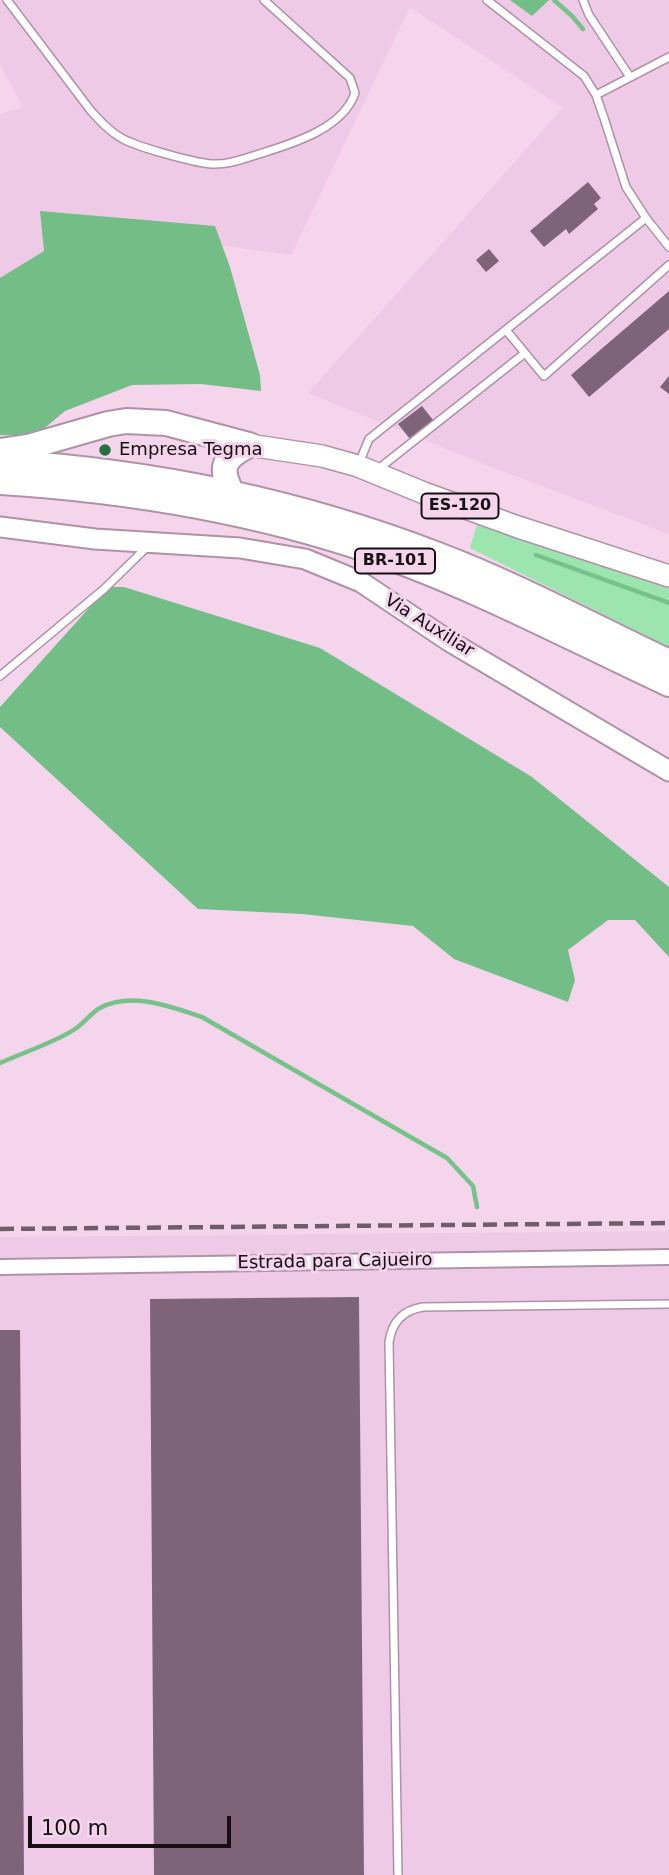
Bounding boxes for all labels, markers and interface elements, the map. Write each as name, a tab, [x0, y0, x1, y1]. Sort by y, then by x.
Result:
place label: Empresa Tegma	[119, 439, 263, 461]
marker: Empresa Tegma	[97, 442, 113, 458]
road number: ES-120	[421, 494, 498, 519]
road number: BR-101	[355, 548, 435, 574]
street label: Via Auxiliar	[380, 590, 478, 662]
street label: Estrada para Cajueiro	[237, 1249, 433, 1275]
scale bar	[32, 1801, 234, 1845]
text: 100 m	[41, 1816, 108, 1840]

